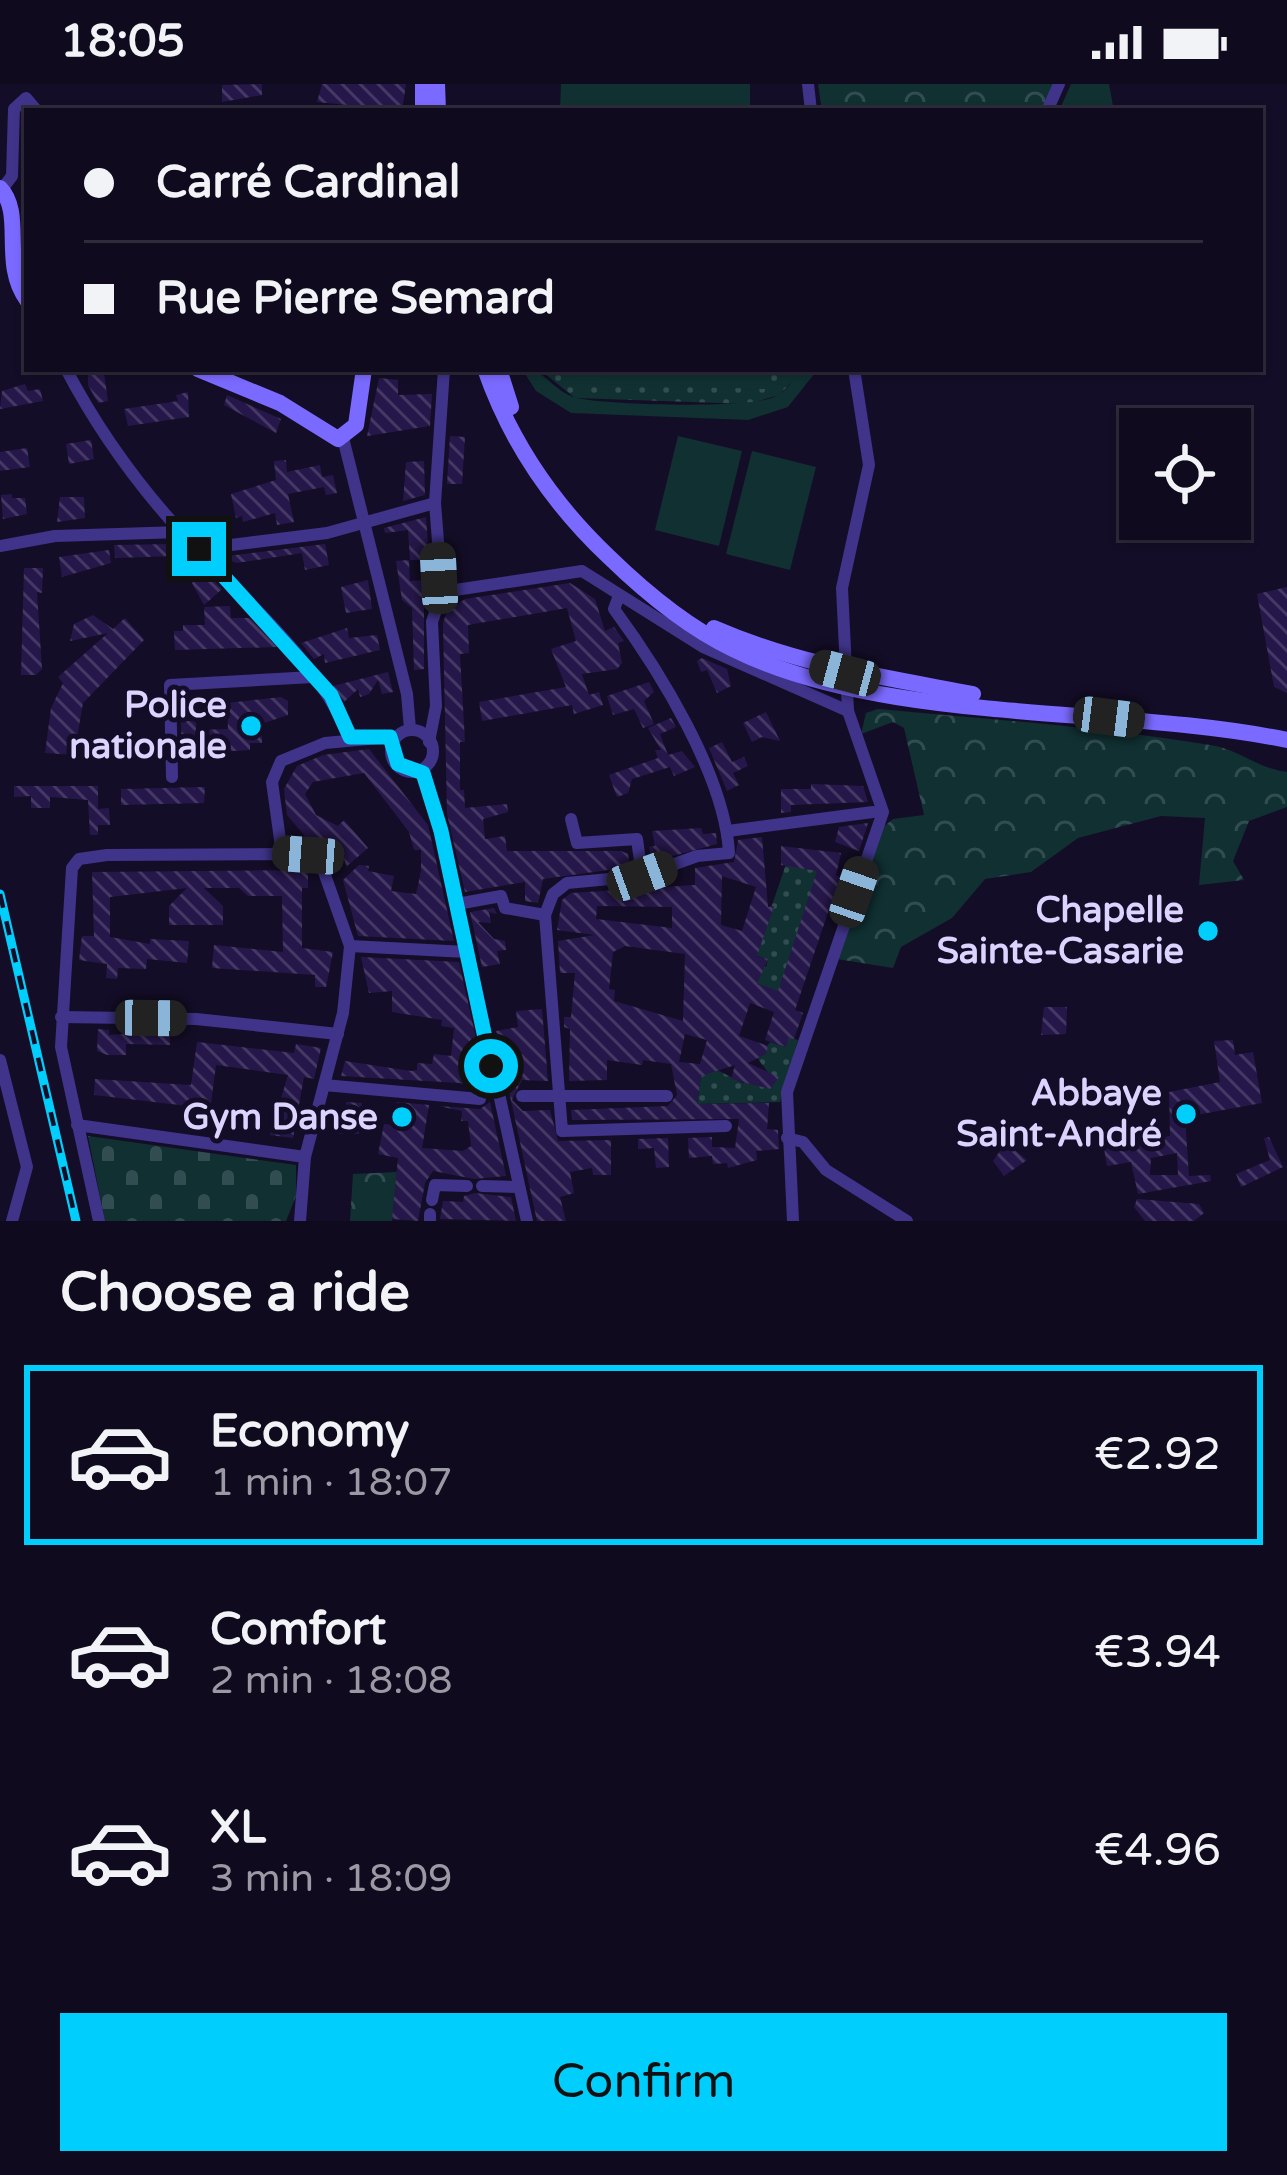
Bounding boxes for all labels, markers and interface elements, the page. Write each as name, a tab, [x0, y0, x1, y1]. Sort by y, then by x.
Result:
text: 18:05	[60, 15, 185, 69]
text: Carré Cardinal	[156, 156, 460, 210]
text: Rue Pierre Semard	[156, 272, 555, 326]
map controls	[1119, 408, 1251, 540]
button: locate	[1119, 408, 1251, 540]
route end	[172, 522, 226, 576]
car	[419, 541, 459, 615]
car	[806, 646, 884, 700]
place label: Police nationale	[69, 684, 227, 768]
car	[1071, 695, 1147, 739]
marker: Police nationale	[238, 713, 264, 739]
car	[271, 835, 345, 875]
car	[602, 847, 682, 905]
car	[825, 852, 883, 932]
place label: Chapelle Sainte-Casarie	[937, 889, 1184, 973]
marker: Chapelle Sainte-Casarie	[1195, 918, 1221, 944]
car	[115, 999, 187, 1037]
route start	[464, 1039, 518, 1093]
place label: Abbaye Saint-André	[956, 1072, 1162, 1156]
place label: Gym Danse	[183, 1096, 378, 1139]
marker: Abbaye Saint-André	[1173, 1101, 1199, 1127]
marker: Gym Danse	[389, 1104, 415, 1130]
text: Choose a ride	[60, 1260, 410, 1325]
icon: car	[66, 1401, 174, 1509]
text: Economy	[210, 1405, 409, 1459]
text: €2.92	[1094, 1428, 1221, 1482]
text: 1 min · 18:07	[210, 1459, 452, 1506]
icon: car	[66, 1599, 174, 1707]
text: Comfort	[210, 1603, 386, 1657]
text: €3.94	[1094, 1626, 1221, 1680]
text: 2 min · 18:08	[210, 1657, 452, 1704]
icon: car	[66, 1797, 174, 1905]
text: XL	[210, 1801, 266, 1855]
text: €4.96	[1094, 1824, 1221, 1878]
text: 3 min · 18:09	[210, 1855, 452, 1902]
button: Confirm	[60, 2013, 1227, 2151]

